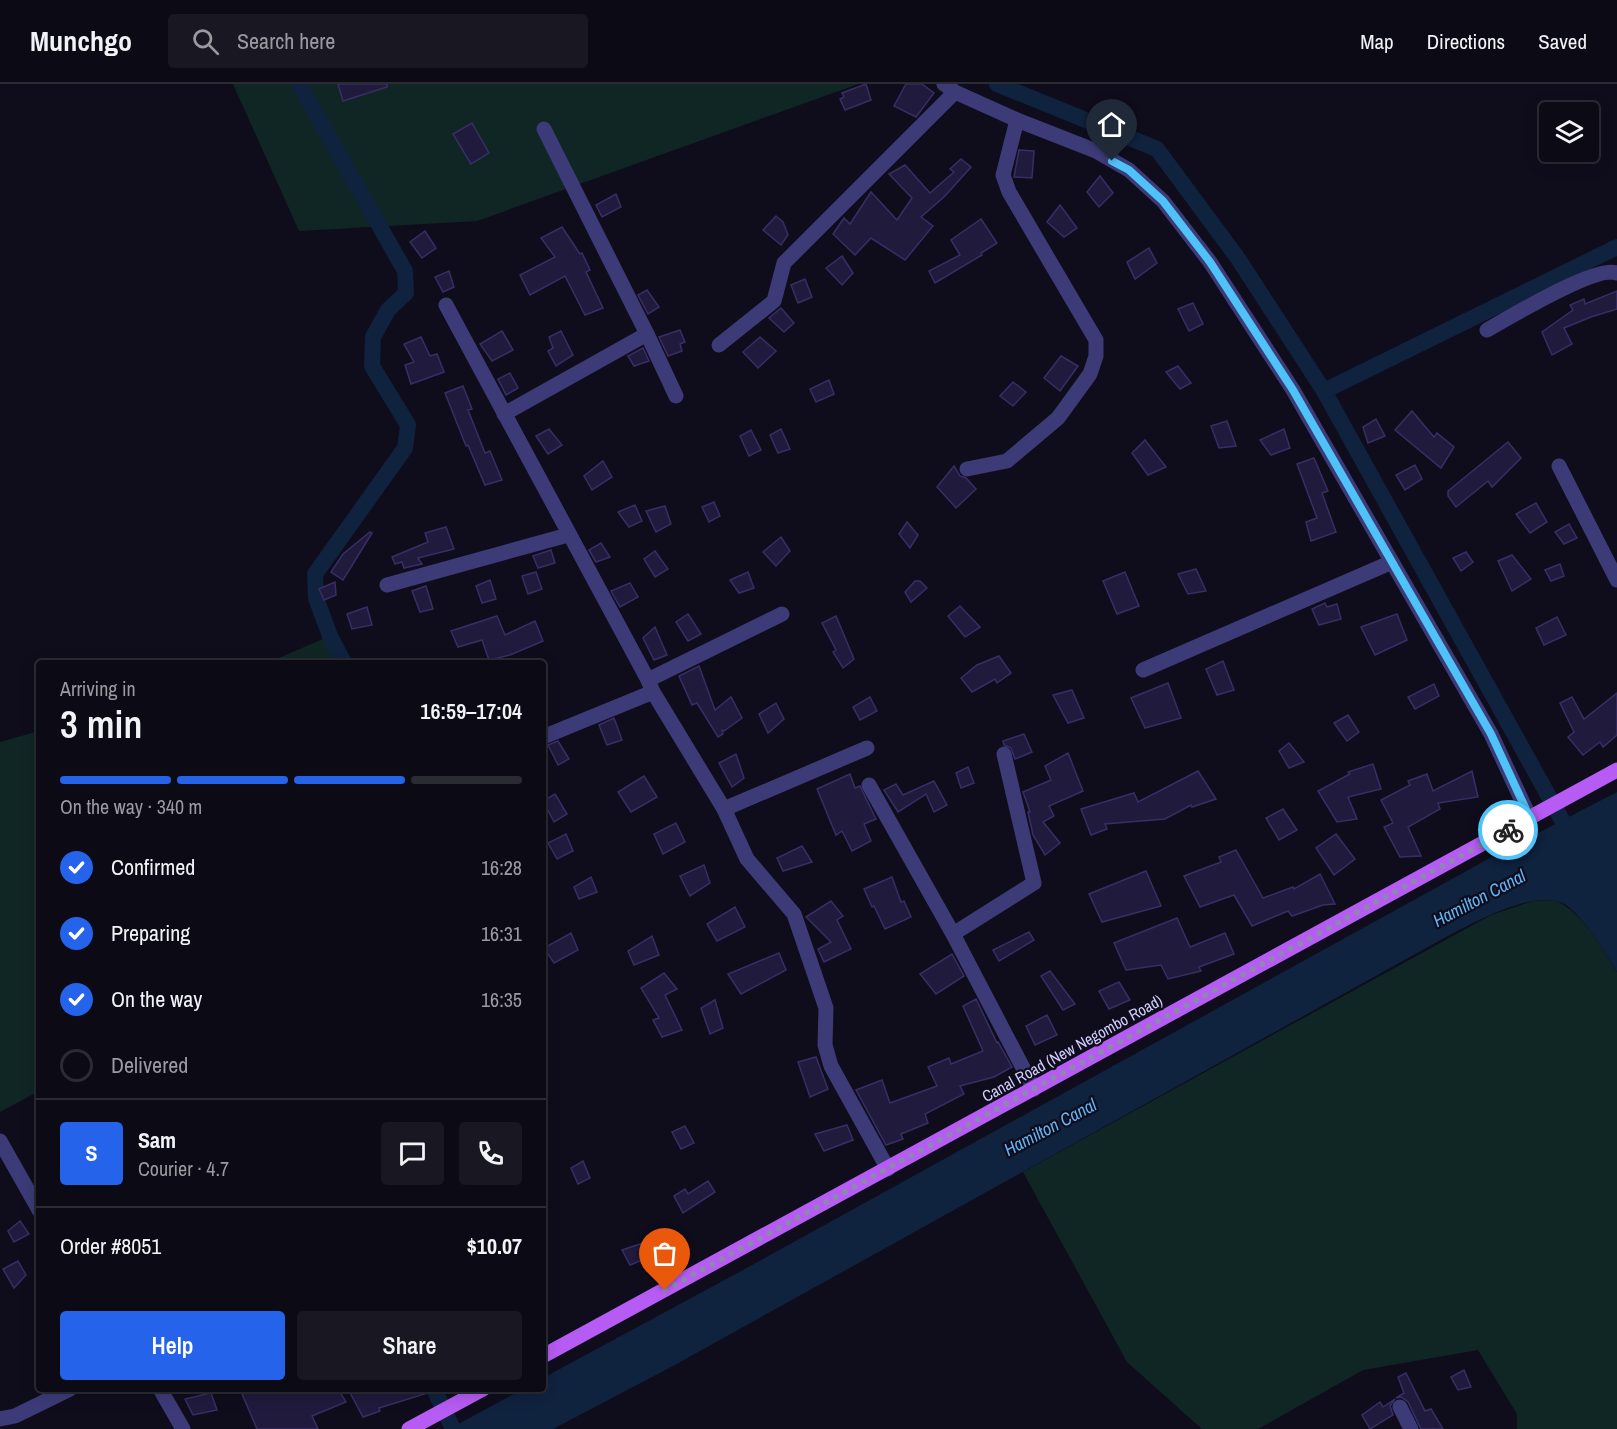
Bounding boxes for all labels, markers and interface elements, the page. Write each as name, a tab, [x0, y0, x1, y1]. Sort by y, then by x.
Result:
search box	[168, 14, 588, 68]
text: Munchgo	[30, 22, 132, 60]
icon: search	[189, 25, 222, 58]
text: Search here	[237, 26, 335, 56]
text: Map	[1360, 27, 1394, 56]
text: Directions	[1427, 27, 1505, 56]
text: Saved	[1538, 27, 1587, 56]
pin	[1086, 99, 1137, 161]
map controls	[1539, 102, 1599, 162]
button: layers	[1539, 102, 1599, 162]
icon: home	[1095, 108, 1128, 141]
text: Arriving in	[60, 675, 136, 702]
text: 16:59–17:04	[420, 696, 522, 726]
text: 3 min	[60, 698, 142, 750]
text: On the way · 340 m	[60, 793, 202, 820]
courier	[1478, 800, 1538, 860]
icon: bike	[1492, 814, 1525, 847]
icon: check	[60, 851, 93, 884]
text: Confirmed	[111, 852, 195, 882]
text: 16:28	[481, 854, 522, 881]
water label: Hamilton Canal	[1428, 863, 1530, 933]
icon: check	[60, 917, 93, 950]
text: Preparing	[111, 918, 190, 948]
text: 16:31	[481, 920, 522, 947]
icon: check	[60, 983, 93, 1016]
text: On the way	[111, 984, 202, 1014]
text: 16:35	[481, 986, 522, 1013]
street label: Canal Road (New Negombo Road)	[978, 989, 1166, 1107]
text: Delivered	[111, 1050, 188, 1080]
water label: Hamilton Canal	[999, 1092, 1101, 1162]
button: chat	[381, 1122, 444, 1185]
button: phone	[459, 1122, 522, 1185]
text: Sam	[138, 1125, 176, 1155]
text: S	[85, 1138, 98, 1168]
text: Courier · 4.7	[138, 1155, 229, 1182]
pin	[639, 1228, 690, 1290]
text: Order #8051	[60, 1231, 161, 1261]
text: $10.07	[467, 1231, 522, 1261]
icon: bag	[648, 1237, 681, 1270]
button: Help	[60, 1311, 285, 1380]
button: Share	[297, 1311, 522, 1380]

